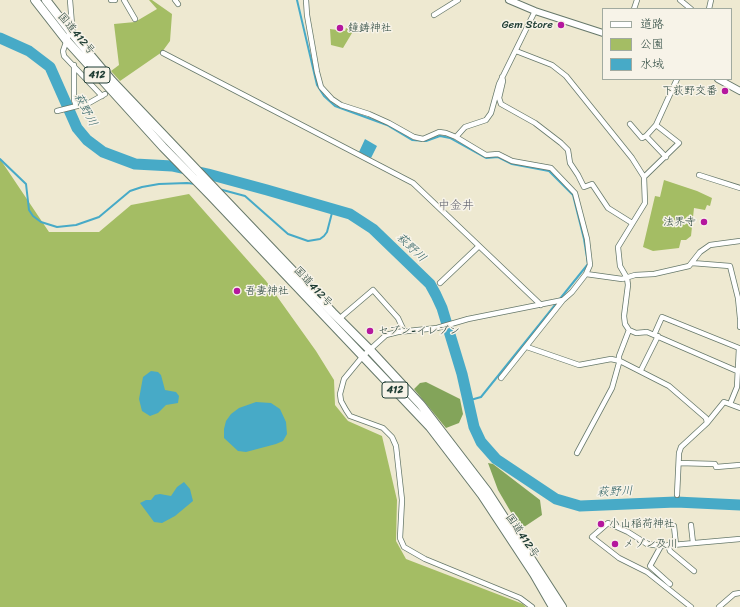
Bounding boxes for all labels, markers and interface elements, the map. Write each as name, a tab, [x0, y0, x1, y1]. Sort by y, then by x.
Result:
legend	[602, 8, 732, 80]
street label: 国道412号	[55, 10, 97, 58]
text: 道路	[640, 13, 664, 35]
place label: Gem Store	[502, 18, 553, 32]
marker: Gem Store	[556, 20, 566, 30]
place label: 鐘鋳神社	[348, 21, 392, 35]
marker: 鐘鋳神社	[335, 23, 345, 33]
text: 公園	[640, 33, 664, 55]
text: 水域	[640, 53, 664, 75]
road number: 412	[84, 67, 110, 83]
place label: 下荻野交番	[662, 84, 717, 98]
marker: 下荻野交番	[720, 86, 730, 96]
water label: 萩野川	[70, 91, 100, 129]
district label: 中金井	[438, 199, 474, 213]
place label: 法界寺	[663, 215, 696, 229]
marker: 法界寺	[699, 217, 709, 227]
water label: 萩野川	[393, 230, 429, 266]
street label: 国道412号	[291, 264, 335, 310]
place label: 吾妻神社	[245, 284, 289, 298]
marker: 吾妻神社	[232, 286, 242, 296]
place label: セブン-イレブン	[378, 324, 460, 338]
marker: セブン-イレブン	[365, 326, 375, 336]
road number: 412	[382, 382, 408, 398]
water label: 萩野川	[597, 484, 633, 500]
street label: 国道412号	[502, 511, 542, 561]
place label: 小山稲荷神社	[609, 517, 675, 531]
marker: 小山稲荷神社	[596, 519, 606, 529]
place label: メゾン及川	[623, 537, 678, 551]
marker: メゾン及川	[610, 539, 620, 549]

